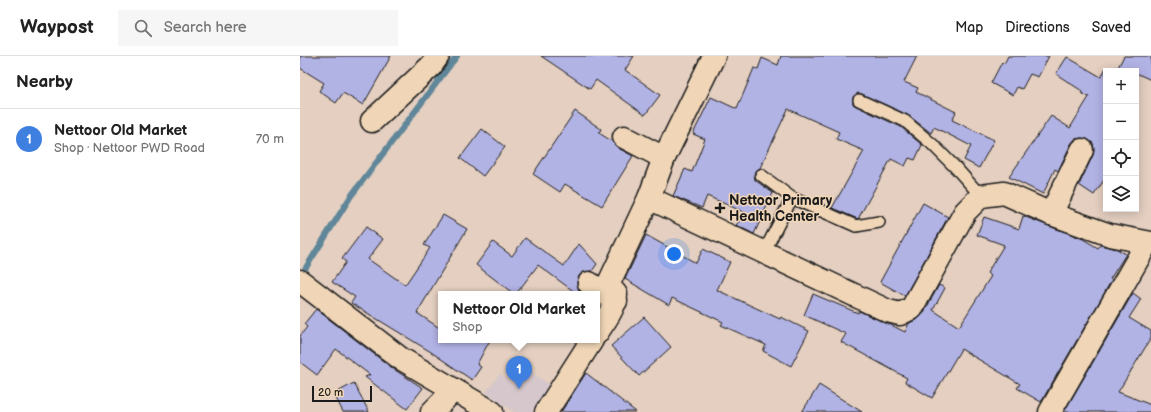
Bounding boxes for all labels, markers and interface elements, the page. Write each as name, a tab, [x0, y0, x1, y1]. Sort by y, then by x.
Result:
search box	[118, 10, 398, 46]
text: Waypost	[20, 16, 94, 39]
icon: search	[132, 17, 154, 39]
text: Search here	[164, 18, 247, 37]
text: Map	[955, 19, 983, 36]
text: Directions	[1005, 19, 1070, 36]
text: Saved	[1092, 19, 1131, 36]
map controls	[1103, 68, 1139, 212]
button: +	[1103, 68, 1139, 104]
text: Nearby	[16, 72, 73, 92]
button: −	[1103, 104, 1139, 140]
text: Nettoor Old Market	[54, 121, 187, 140]
text: 1	[26, 131, 32, 147]
text: 70 m	[256, 131, 284, 147]
text: Shop · Nettoor PWD Road	[54, 140, 205, 156]
button: locate	[1103, 140, 1139, 176]
button: layers	[1103, 176, 1139, 212]
place label: Nettoor Primary Health Center	[729, 192, 833, 225]
marker: Nettoor Primary Health Center	[714, 202, 726, 214]
your location	[664, 244, 684, 264]
popup	[438, 291, 600, 343]
text: Nettoor Old Market	[452, 300, 586, 319]
text: Shop	[452, 319, 482, 335]
pin: 1	[506, 356, 532, 389]
scale bar	[312, 384, 372, 403]
text: 20 m	[318, 386, 343, 399]

